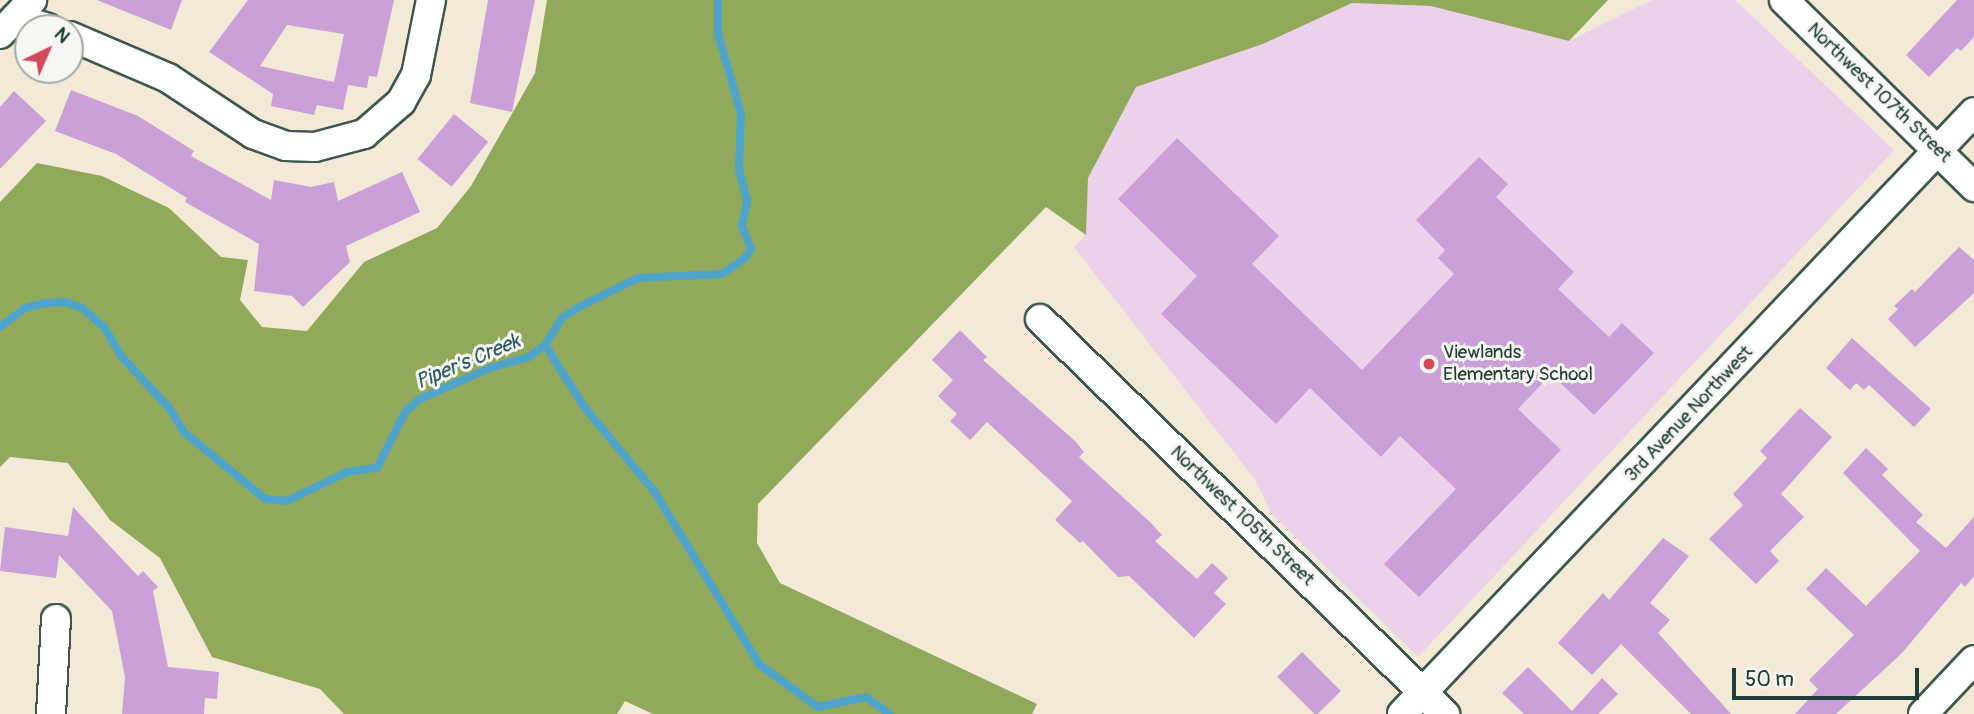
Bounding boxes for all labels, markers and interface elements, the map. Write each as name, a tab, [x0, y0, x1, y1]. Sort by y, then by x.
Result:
north arrow	[14, 14, 84, 84]
street label: Northwest 107th Street	[1802, 18, 1956, 168]
text: N	[49, 22, 75, 48]
water label: Piper's Creek	[412, 329, 524, 395]
street label: 3rd Avenue Northwest	[1620, 341, 1758, 487]
place label: Viewlands Elementary School	[1443, 342, 1593, 386]
marker: Viewlands Elementary School	[1421, 356, 1437, 372]
street label: Northwest 105th Street	[1165, 441, 1319, 591]
scale bar	[1736, 654, 1923, 698]
text: 50 m	[1745, 666, 1794, 693]

